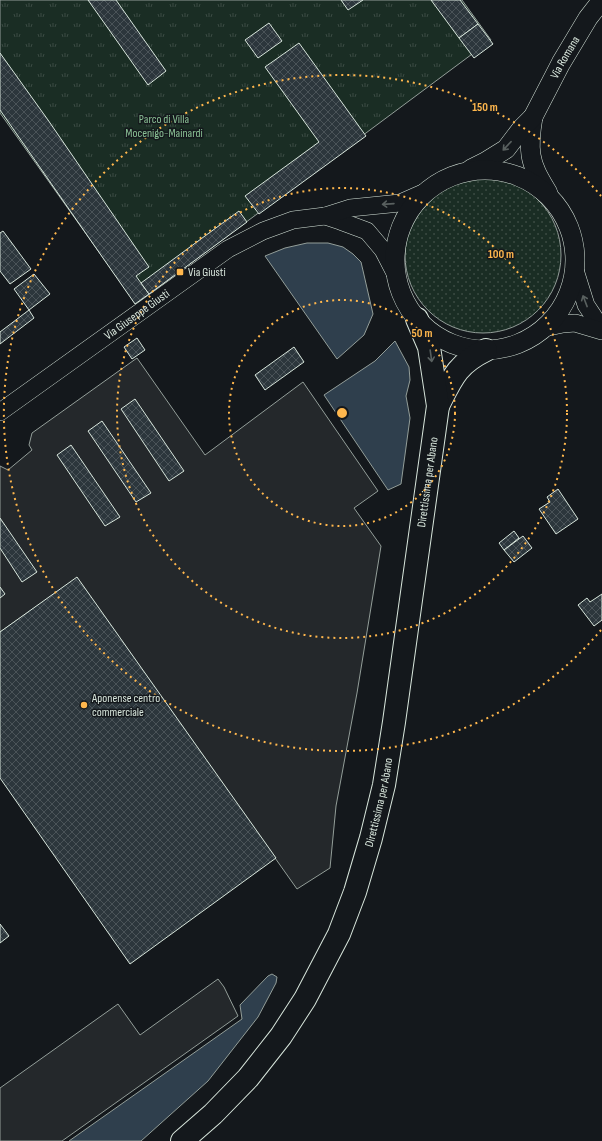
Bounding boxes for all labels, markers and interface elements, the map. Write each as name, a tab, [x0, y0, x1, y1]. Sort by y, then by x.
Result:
street label: Via Romana	[547, 33, 583, 81]
text: 150 m	[472, 100, 498, 115]
park label: Parco di Villa Mocenigo-Mainardi	[125, 112, 203, 141]
one-way arrow	[502, 141, 512, 151]
one-way arrow	[382, 201, 395, 208]
text: 100 m	[488, 247, 514, 262]
place label: Via Giusti	[188, 265, 226, 280]
marker: Via Giusti	[175, 267, 185, 277]
street label: Via Giuseppe Giusti	[101, 286, 172, 343]
one-way arrow	[580, 295, 588, 307]
text: 50 m	[412, 326, 432, 341]
one-way arrow	[427, 349, 435, 362]
centre of rings	[335, 406, 349, 420]
street label: Direttissima per Abano	[414, 436, 441, 528]
place label: Aponense centro commerciale	[91, 691, 160, 720]
marker: Aponense centro commerciale	[79, 700, 89, 710]
street label: Direttissima per Abano	[361, 757, 396, 849]

